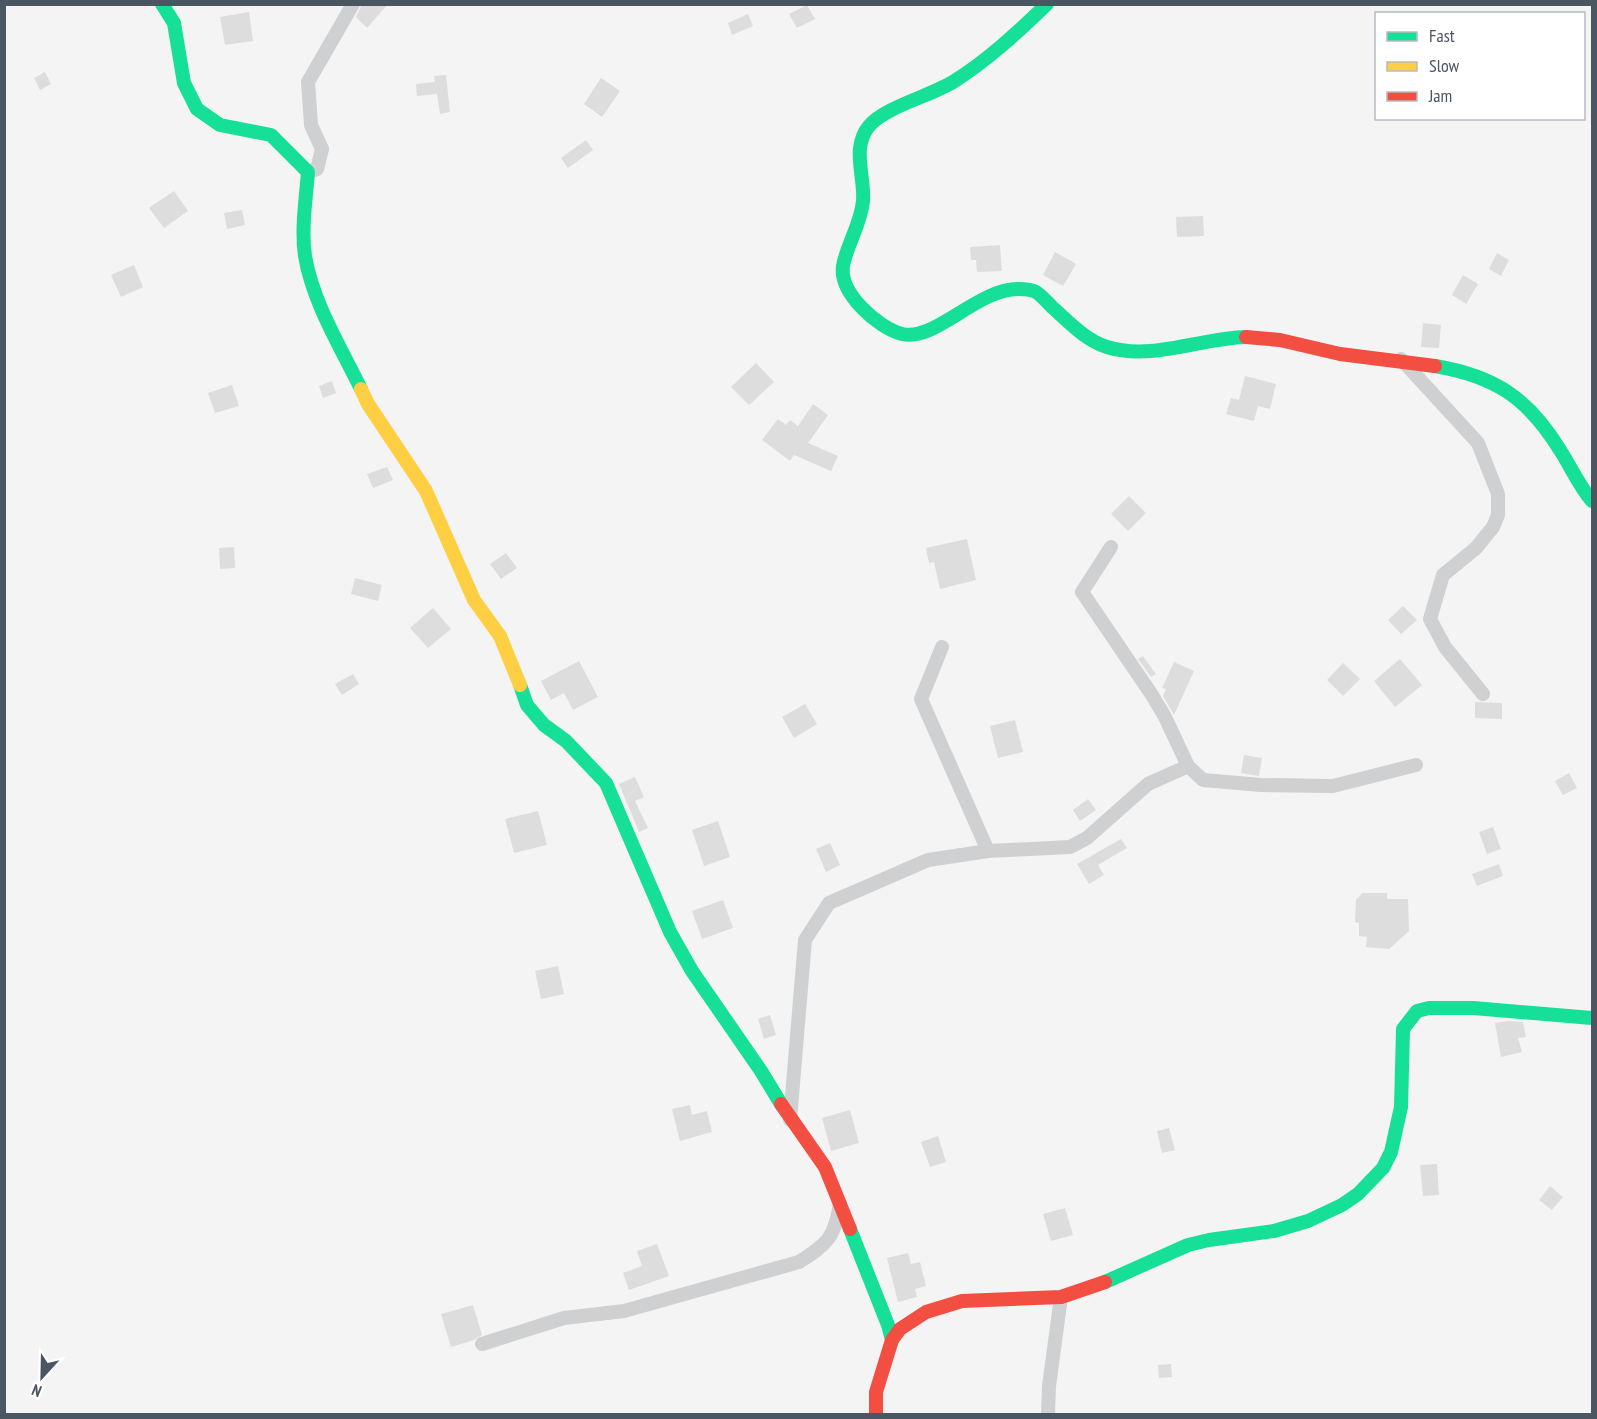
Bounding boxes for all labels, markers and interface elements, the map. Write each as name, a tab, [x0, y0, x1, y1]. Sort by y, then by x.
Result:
legend	[1375, 12, 1585, 120]
text: Fast	[1429, 24, 1455, 47]
text: Slow	[1429, 54, 1460, 77]
text: Jam	[1428, 84, 1452, 107]
north arrow	[12, 1347, 72, 1407]
text: N	[29, 1380, 44, 1402]

